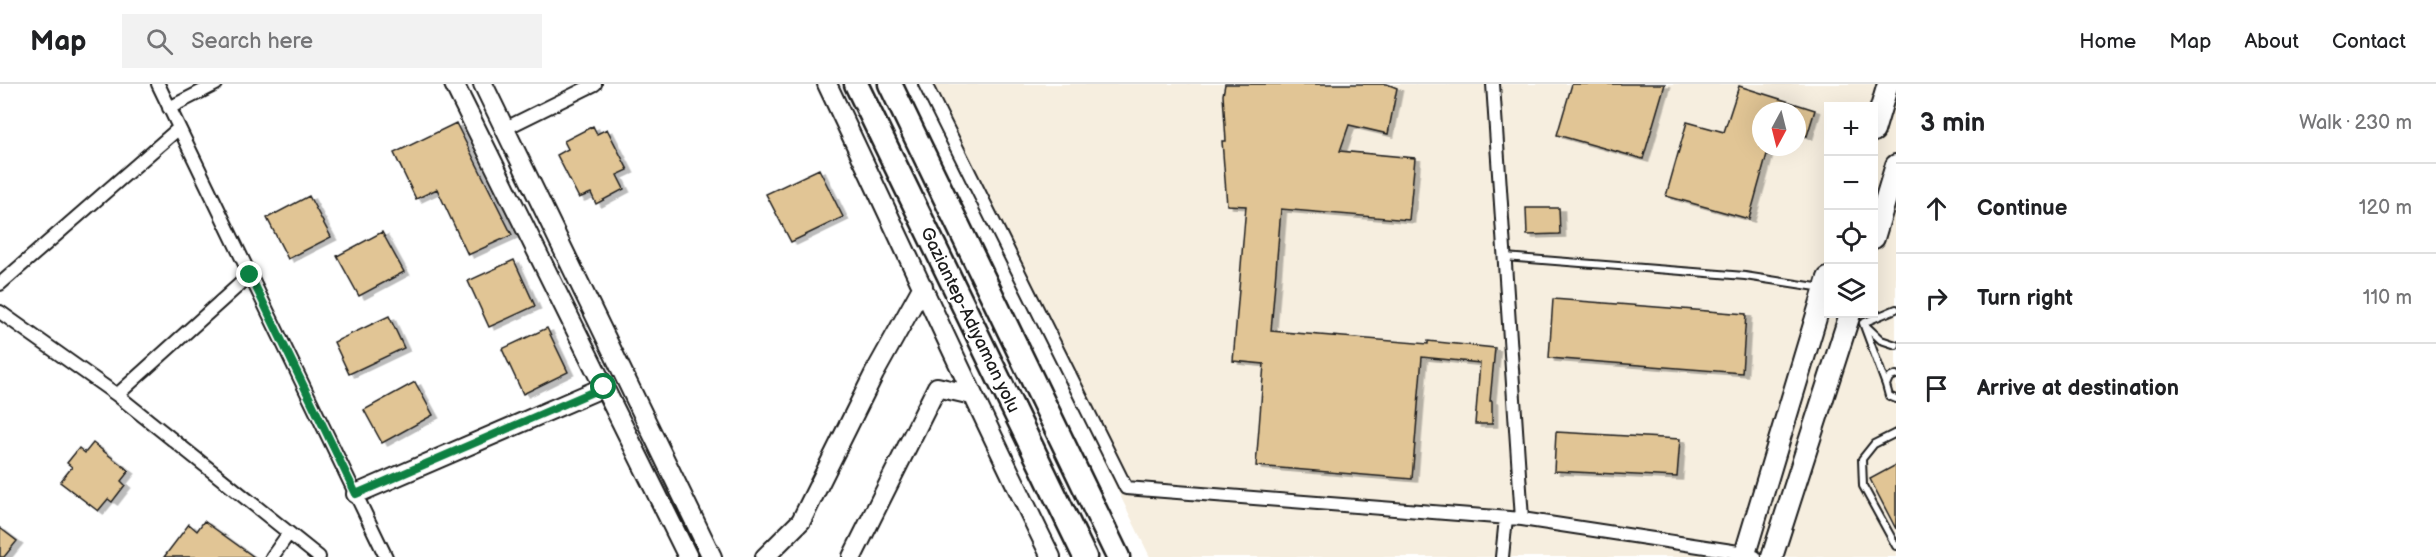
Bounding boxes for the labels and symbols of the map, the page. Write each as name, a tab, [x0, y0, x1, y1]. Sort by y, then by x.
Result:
north arrow	[1752, 102, 1806, 156]
street label: Gaziantep-Adıyaman yolu	[916, 224, 1024, 416]
route end	[236, 261, 262, 287]
route start	[590, 373, 616, 399]

